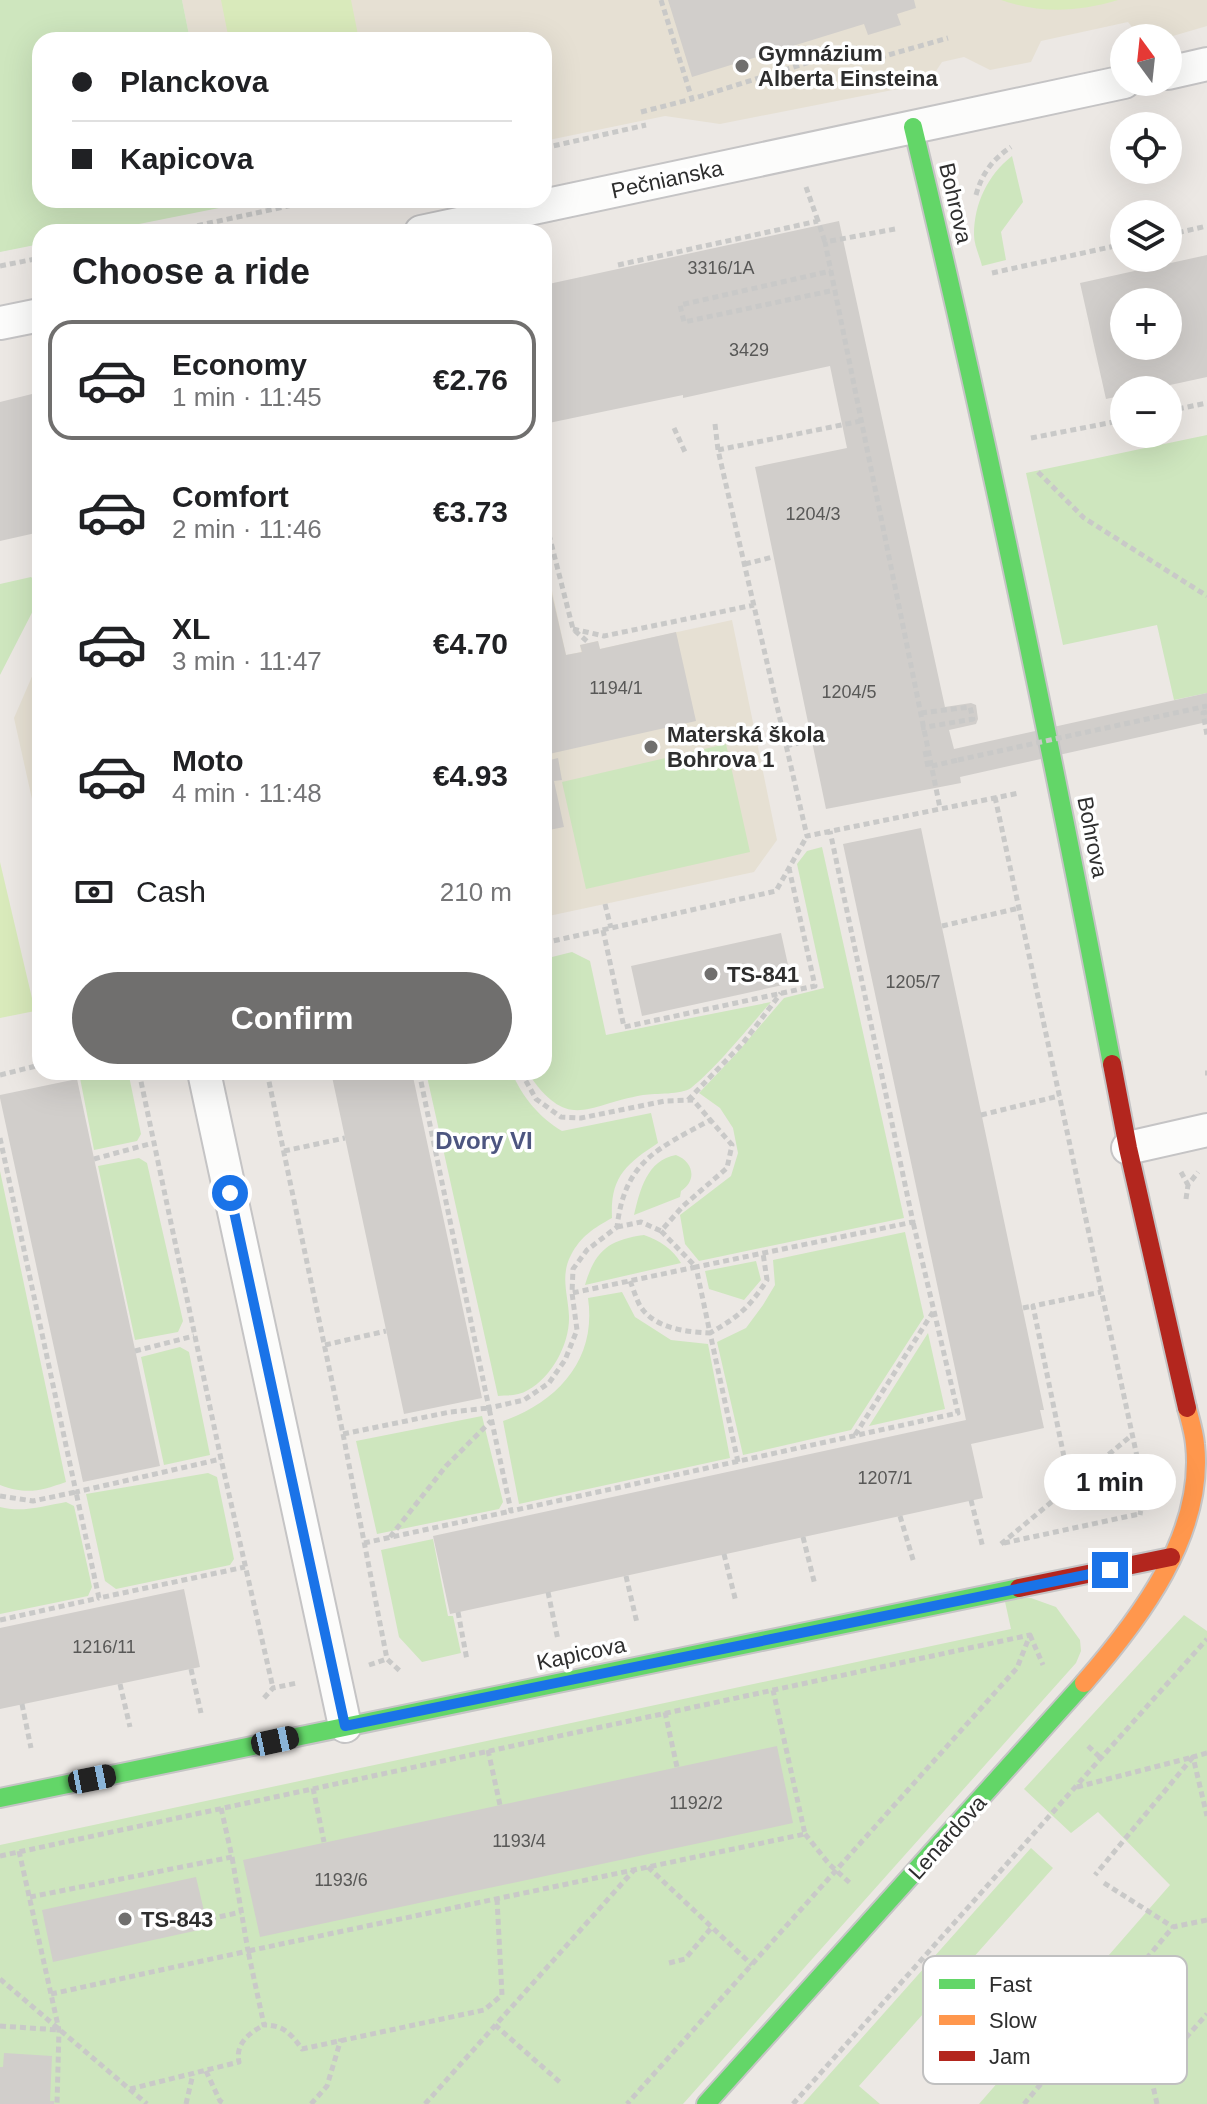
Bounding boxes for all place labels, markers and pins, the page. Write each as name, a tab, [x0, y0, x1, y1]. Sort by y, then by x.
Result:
place label: Gymnázium Alberta Einsteina	[758, 41, 938, 91]
marker: Gymnázium Alberta Einsteina	[733, 57, 751, 75]
place label: Materská škola Bohrova 1	[667, 722, 826, 772]
marker: Materská škola Bohrova 1	[642, 738, 660, 756]
place label: TS-841	[727, 962, 799, 987]
marker: TS-841	[702, 965, 720, 983]
place label: TS-843	[141, 1907, 213, 1932]
marker: TS-843	[116, 1910, 134, 1928]

